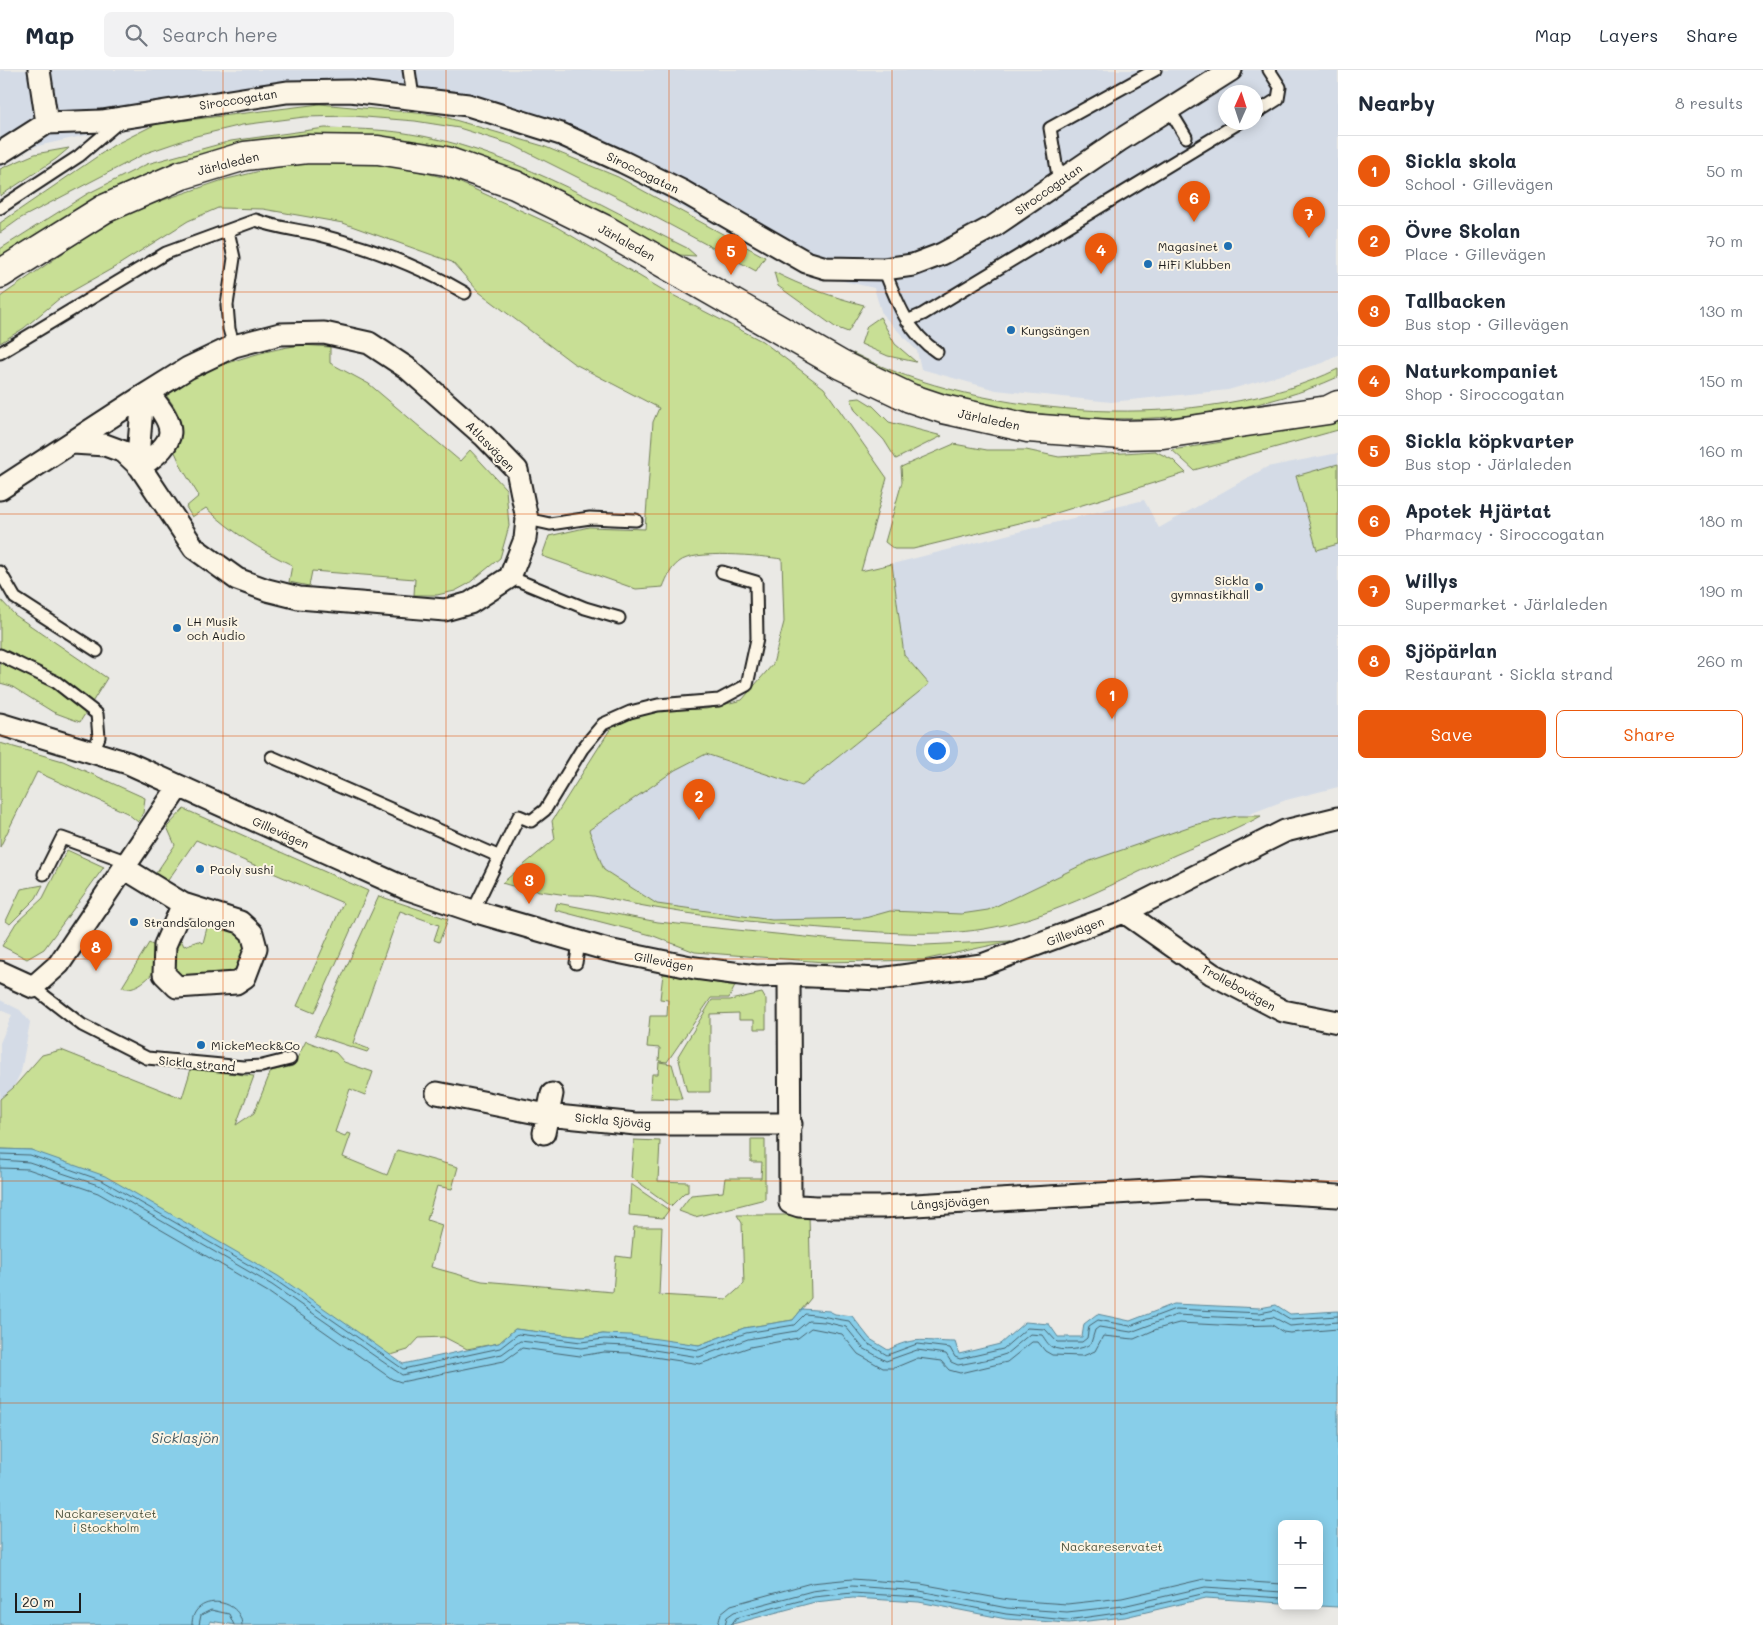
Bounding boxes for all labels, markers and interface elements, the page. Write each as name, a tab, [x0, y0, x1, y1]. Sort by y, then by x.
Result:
search box	[104, 12, 454, 57]
text: Map	[25, 19, 74, 50]
icon: search	[122, 21, 150, 49]
text: Search here	[162, 22, 278, 47]
text: Map	[1535, 23, 1571, 47]
text: Layers	[1599, 23, 1658, 47]
text: Share	[1686, 23, 1738, 47]
street label: Siroccogatan	[198, 85, 278, 113]
north arrow	[1218, 85, 1263, 130]
text: Nearby	[1358, 89, 1435, 116]
text: 8 results	[1675, 92, 1743, 113]
street label: Järlaleden	[196, 148, 260, 178]
street label: Siroccogatan	[604, 148, 682, 196]
text: Sickla skola	[1405, 148, 1517, 173]
street label: Siroccogatan	[1011, 160, 1085, 218]
text: 1	[1370, 160, 1378, 181]
text: 50 m	[1706, 160, 1743, 181]
text: School · Gillevägen	[1405, 173, 1553, 194]
pin: 6	[1178, 181, 1210, 222]
pin: 7	[1293, 197, 1325, 238]
text: Övre Skolan	[1405, 218, 1520, 243]
street label: Järlaleden	[596, 220, 658, 264]
text: 2	[1370, 230, 1378, 251]
text: 70 m	[1706, 230, 1743, 251]
pin: 4	[1085, 233, 1117, 274]
pin: 5	[715, 234, 747, 275]
place label: Magasinet	[1158, 238, 1218, 254]
marker: Magasinet	[1222, 240, 1234, 252]
text: Place · Gillevägen	[1405, 243, 1546, 264]
place label: HiFi Klubben	[1158, 256, 1231, 272]
marker: HiFi Klubben	[1142, 258, 1154, 270]
text: Tallbacken	[1405, 288, 1506, 313]
text: 3	[1369, 300, 1379, 321]
text: 130 m	[1699, 300, 1743, 321]
text: Bus stop · Gillevägen	[1405, 313, 1569, 334]
place label: Kungsängen	[1021, 322, 1089, 338]
marker: Kungsängen	[1005, 324, 1017, 336]
text: Naturkompaniet	[1405, 358, 1558, 383]
text: 4	[1369, 370, 1379, 391]
text: 150 m	[1699, 370, 1743, 391]
text: Shop · Siroccogatan	[1405, 383, 1564, 404]
street label: Järlaleden	[957, 405, 1021, 433]
street label: Atlasvägen	[463, 417, 519, 475]
text: Sickla köpkvarter	[1405, 428, 1574, 453]
text: 5	[1369, 440, 1379, 461]
text: 160 m	[1698, 440, 1743, 461]
text: Bus stop · Järlaleden	[1405, 453, 1572, 474]
text: Apotek Hjärtat	[1405, 498, 1551, 523]
text: 6	[1369, 510, 1379, 531]
text: 180 m	[1698, 510, 1743, 531]
text: Pharmacy · Siroccogatan	[1405, 523, 1604, 544]
text: Willys	[1405, 568, 1458, 593]
place label: Sickla gymnastikhall	[1171, 572, 1249, 602]
text: 7	[1370, 580, 1378, 601]
text: 190 m	[1699, 580, 1743, 601]
marker: Sickla gymnastikhall	[1253, 581, 1265, 593]
text: Supermarket · Järlaleden	[1405, 593, 1608, 614]
place label: LH Musik och Audio	[187, 613, 245, 643]
marker: LH Musik och Audio	[171, 622, 183, 634]
text: Sjöpärlan	[1405, 638, 1497, 663]
text: 8	[1369, 650, 1379, 671]
text: 260 m	[1697, 650, 1743, 671]
text: Restaurant · Sickla strand	[1405, 663, 1613, 684]
pin: 1	[1096, 678, 1128, 719]
button: Save	[1358, 710, 1546, 758]
button: Share	[1556, 710, 1743, 758]
your location	[924, 738, 950, 764]
pin: 2	[683, 779, 715, 820]
street label: Gillevägen	[250, 812, 312, 852]
place label: Paoly sushi	[210, 861, 274, 877]
marker: Paoly sushi	[194, 863, 206, 875]
pin: 3	[513, 863, 545, 904]
street label: Gillevägen	[1044, 913, 1106, 949]
place label: Strandsalongen	[144, 914, 235, 930]
marker: Strandsalongen	[128, 916, 140, 928]
pin: 8	[80, 930, 112, 971]
street label: Gillevägen	[633, 947, 695, 975]
street label: Trollebovägen	[1199, 960, 1279, 1014]
place label: MickeMeck&Co	[211, 1037, 300, 1053]
marker: MickeMeck&Co	[195, 1039, 207, 1051]
street label: Sickla strand	[158, 1052, 236, 1074]
street label: Sickla Sjöväg	[574, 1109, 652, 1131]
street label: Långsjövägen	[910, 1191, 990, 1213]
water label: Sicklasjön	[151, 1428, 219, 1447]
park label: Nackareservatet i Stockholm	[55, 1505, 157, 1535]
map controls	[1278, 1520, 1323, 1610]
button: +	[1278, 1520, 1323, 1565]
park label: Nackareservatet	[1061, 1538, 1163, 1554]
button: −	[1278, 1565, 1323, 1610]
scale bar	[15, 1590, 81, 1613]
text: 20 m	[22, 1592, 54, 1611]

